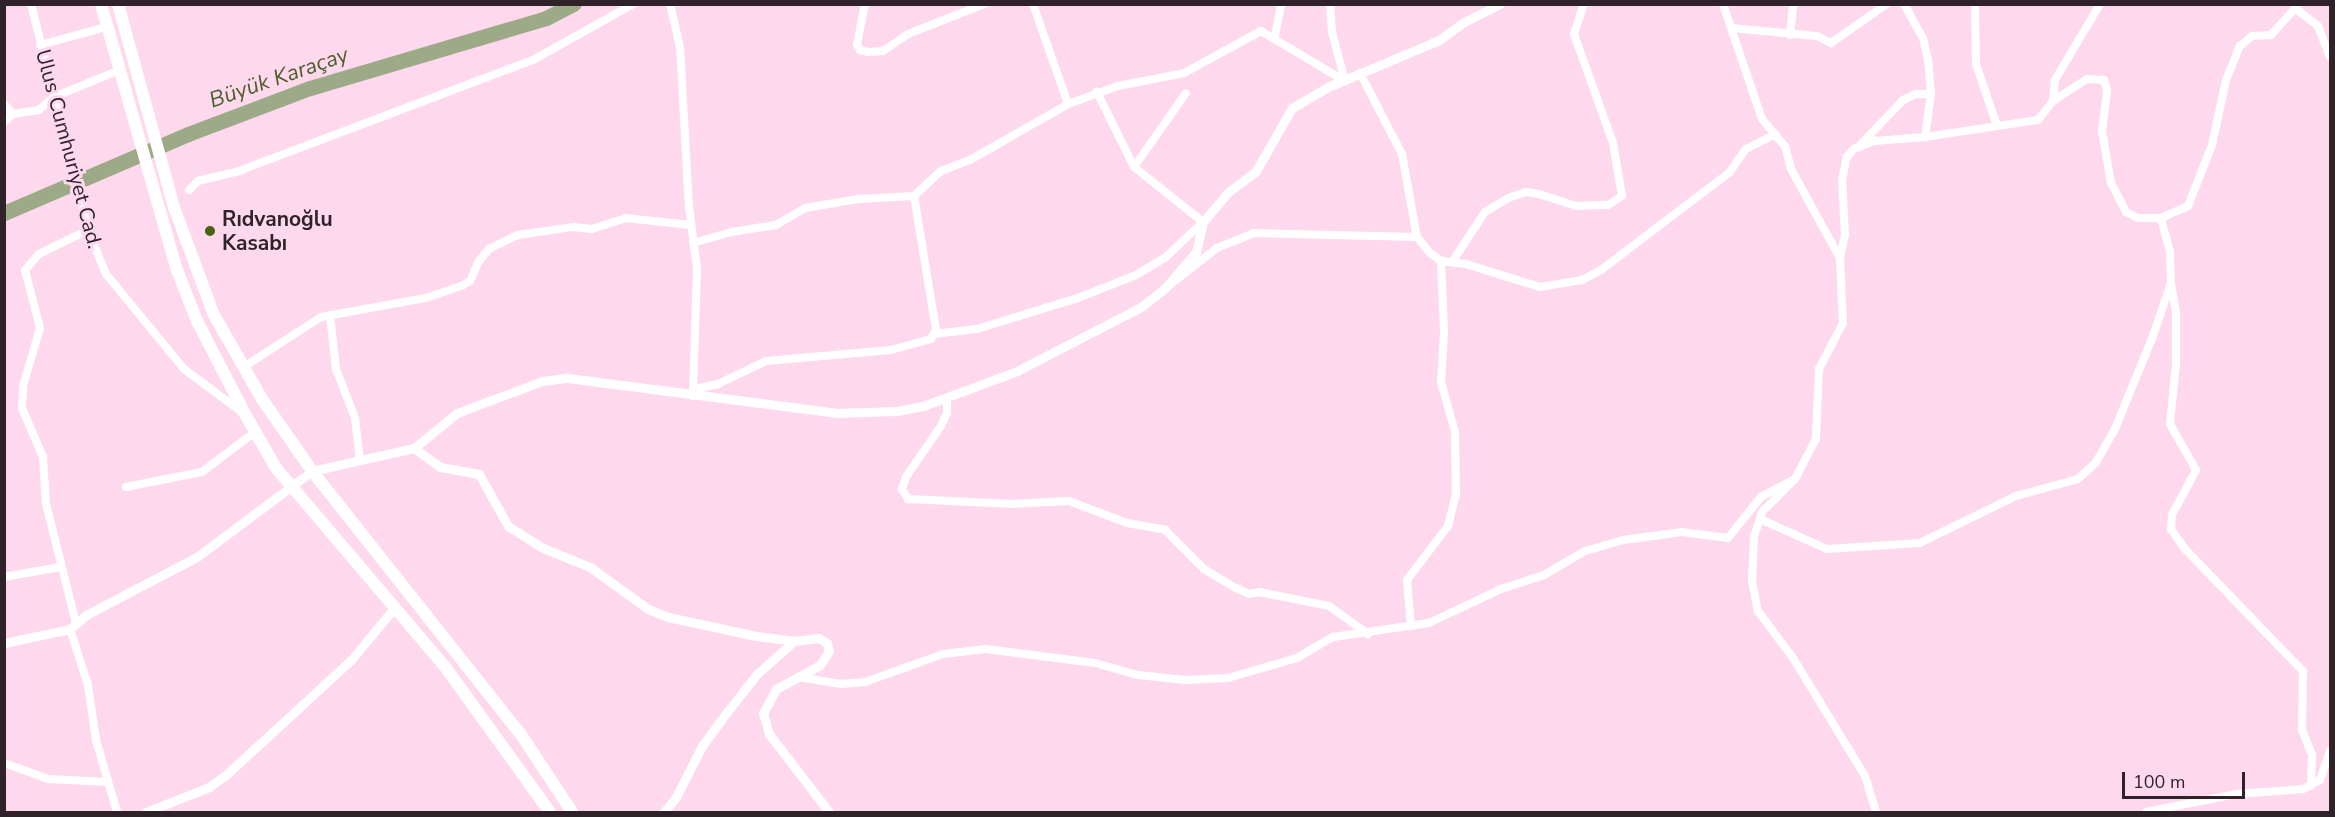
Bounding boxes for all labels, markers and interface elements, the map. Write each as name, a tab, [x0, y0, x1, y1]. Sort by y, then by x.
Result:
water label: Büyük Karaçay	[206, 42, 352, 114]
street label: Ulus Cumhuriyet Cad.	[30, 47, 108, 251]
place label: Rıdvanoğlu Kasabı	[222, 206, 333, 256]
marker: Rıdvanoğlu Kasabı	[203, 224, 217, 238]
scale bar	[2125, 760, 2248, 798]
text: 100 m	[2133, 770, 2185, 794]

